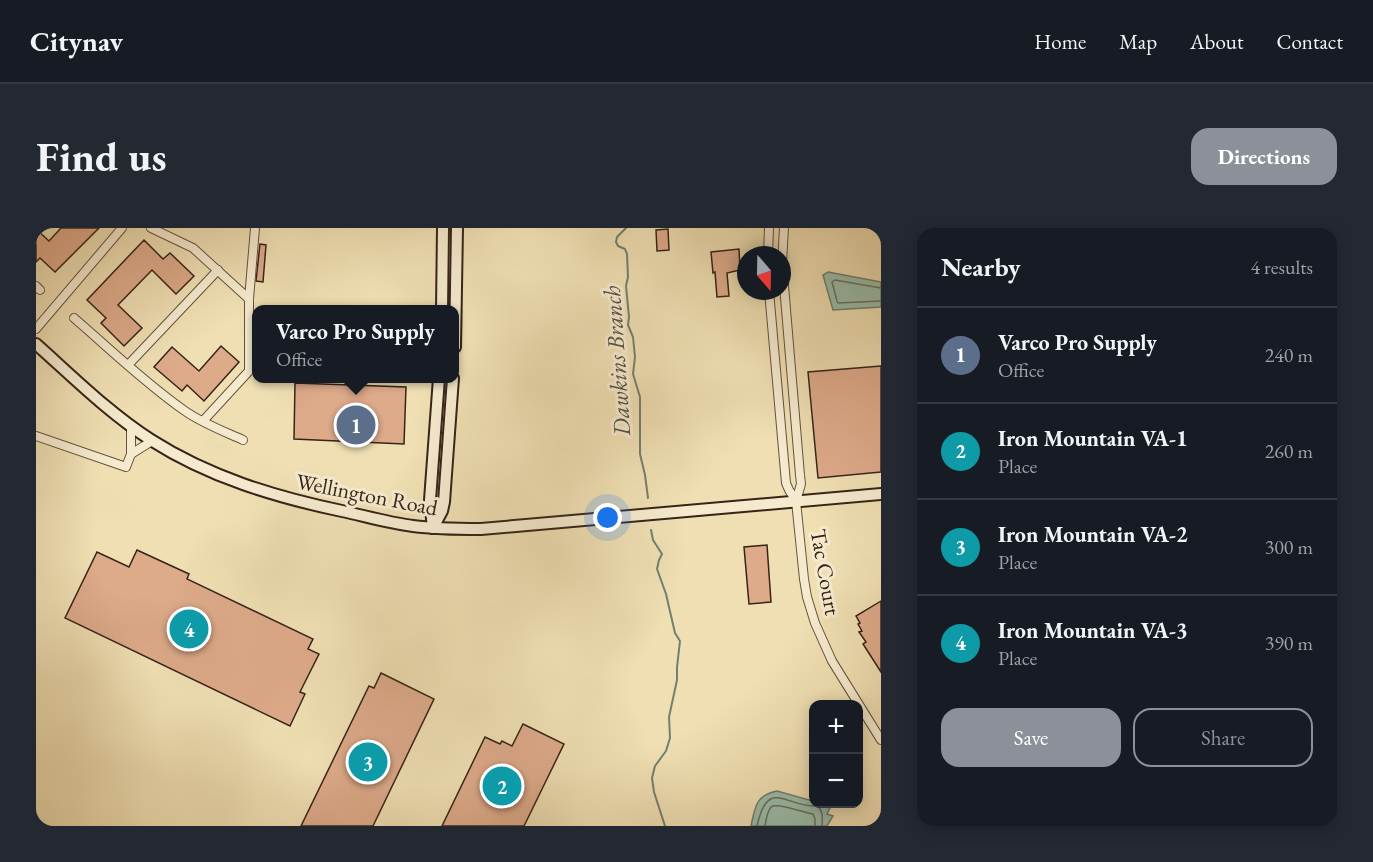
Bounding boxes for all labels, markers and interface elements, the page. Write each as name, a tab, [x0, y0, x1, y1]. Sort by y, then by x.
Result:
text: Citynav	[30, 23, 123, 59]
text: Home	[1034, 28, 1086, 55]
text: Map	[1119, 28, 1157, 55]
text: About	[1190, 28, 1243, 55]
text: Contact	[1276, 28, 1343, 55]
button: Directions	[1191, 128, 1337, 185]
text: Find us	[36, 129, 167, 184]
north arrow	[737, 246, 791, 300]
text: Nearby	[941, 250, 1021, 284]
text: 4 results	[1250, 254, 1313, 280]
water label: Dawkins Branch	[596, 284, 637, 438]
popup	[252, 305, 459, 383]
text: Varco Pro Supply	[276, 317, 435, 346]
text: Varco Pro Supply	[998, 328, 1157, 357]
text: 1	[955, 342, 966, 368]
text: 240 m	[1265, 342, 1313, 368]
text: Office	[276, 346, 322, 372]
text: Office	[998, 357, 1044, 383]
pin: 1	[336, 402, 376, 448]
text: Iron Mountain VA-1	[998, 424, 1188, 453]
text: 2	[955, 438, 966, 464]
text: 260 m	[1265, 438, 1313, 464]
text: Place	[998, 453, 1037, 479]
street label: Wellington Road	[294, 467, 441, 523]
your location	[593, 503, 622, 532]
text: Iron Mountain VA-2	[998, 520, 1188, 549]
street label: Tac Court	[804, 527, 847, 617]
text: 3	[955, 534, 966, 560]
text: 300 m	[1265, 534, 1313, 560]
text: Place	[998, 549, 1037, 575]
pin: 4	[170, 606, 208, 652]
text: Iron Mountain VA-3	[998, 616, 1188, 645]
text: 4	[955, 630, 966, 656]
text: 390 m	[1265, 630, 1313, 656]
text: Place	[998, 645, 1037, 671]
map controls	[809, 700, 863, 808]
button: +	[809, 700, 863, 754]
button: Save	[941, 708, 1121, 767]
button: Share	[1133, 708, 1313, 767]
pin: 3	[348, 740, 388, 784]
button: −	[809, 754, 863, 808]
pin: 2	[482, 764, 522, 808]

